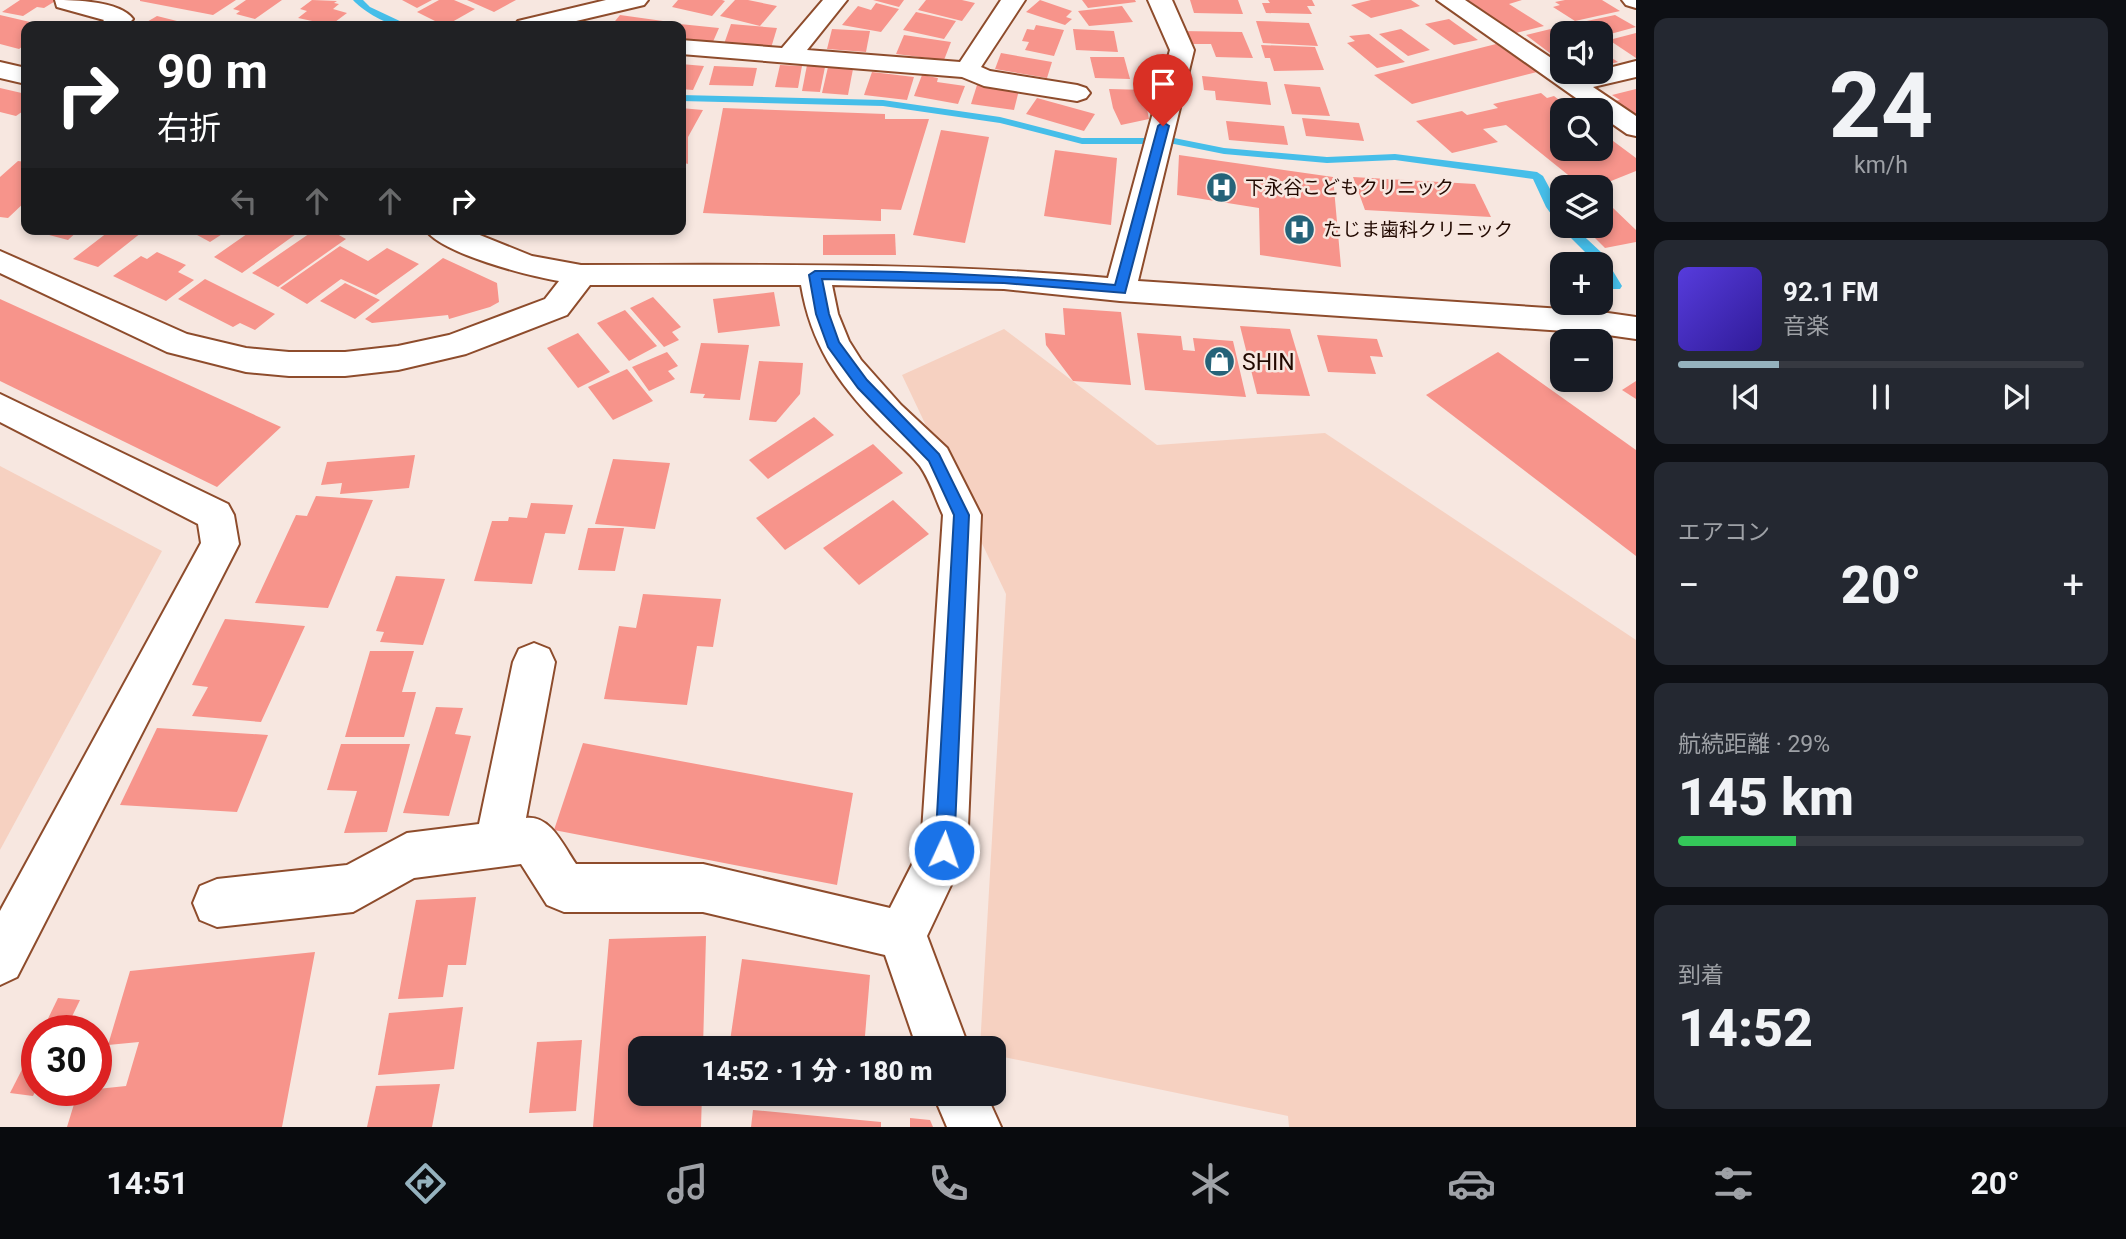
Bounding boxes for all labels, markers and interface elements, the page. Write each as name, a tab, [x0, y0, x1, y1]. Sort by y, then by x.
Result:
map controls	[1550, 21, 1613, 392]
button: sound	[1550, 21, 1613, 84]
text: 90 m	[157, 43, 268, 100]
icon: right	[42, 49, 133, 140]
text: 24	[1829, 53, 1933, 159]
pin	[1133, 54, 1193, 126]
icon: arrive	[1144, 65, 1182, 103]
button: search	[1550, 98, 1613, 161]
text: 右折	[157, 109, 221, 147]
text: km/h	[1854, 152, 1908, 179]
hospital icon: 下永谷こどもクリニック	[1205, 170, 1239, 204]
button: layers	[1550, 175, 1613, 238]
place label: 下永谷こどもクリニック	[1245, 176, 1454, 199]
icon: left	[225, 182, 263, 220]
icon: ahead	[298, 182, 336, 220]
icon: ahead	[371, 182, 409, 220]
icon: right	[444, 182, 482, 220]
hospital icon: たじま歯科クリニック	[1283, 212, 1317, 246]
place label: たじま歯科クリニック	[1323, 218, 1513, 241]
button: +	[1550, 252, 1613, 315]
text: 92.1 FM	[1783, 277, 1879, 307]
text: 音楽	[1783, 313, 1829, 340]
button: −	[1550, 329, 1613, 392]
shop icon: SHIN	[1202, 345, 1236, 379]
place label: SHIN	[1242, 349, 1295, 376]
icon: previous	[1727, 378, 1765, 416]
icon: pause	[1862, 378, 1900, 416]
icon: next	[1997, 378, 2035, 416]
text: エアコン	[1678, 519, 1770, 546]
text: 20°	[1841, 555, 1921, 616]
text: −	[1678, 563, 1700, 607]
text: +	[2062, 563, 2084, 607]
text: 航続距離 · 29%	[1678, 731, 1830, 758]
text: 145 km	[1678, 767, 1854, 828]
position arrow	[907, 813, 981, 887]
text: 到着	[1678, 962, 1724, 989]
text: 14:52	[1678, 998, 1813, 1059]
speed limit sign: 30	[21, 1015, 112, 1106]
text: 14:52 · 1 分 · 180 m	[701, 1056, 933, 1086]
icon: directions	[401, 1159, 450, 1208]
icon: music	[663, 1159, 712, 1208]
icon: phone	[924, 1159, 973, 1208]
icon: climate	[1186, 1159, 1235, 1208]
icon: car	[1447, 1159, 1496, 1208]
icon: filters	[1709, 1159, 1758, 1208]
text: 14:51	[106, 1164, 189, 1202]
text: 20°	[1970, 1164, 2020, 1202]

